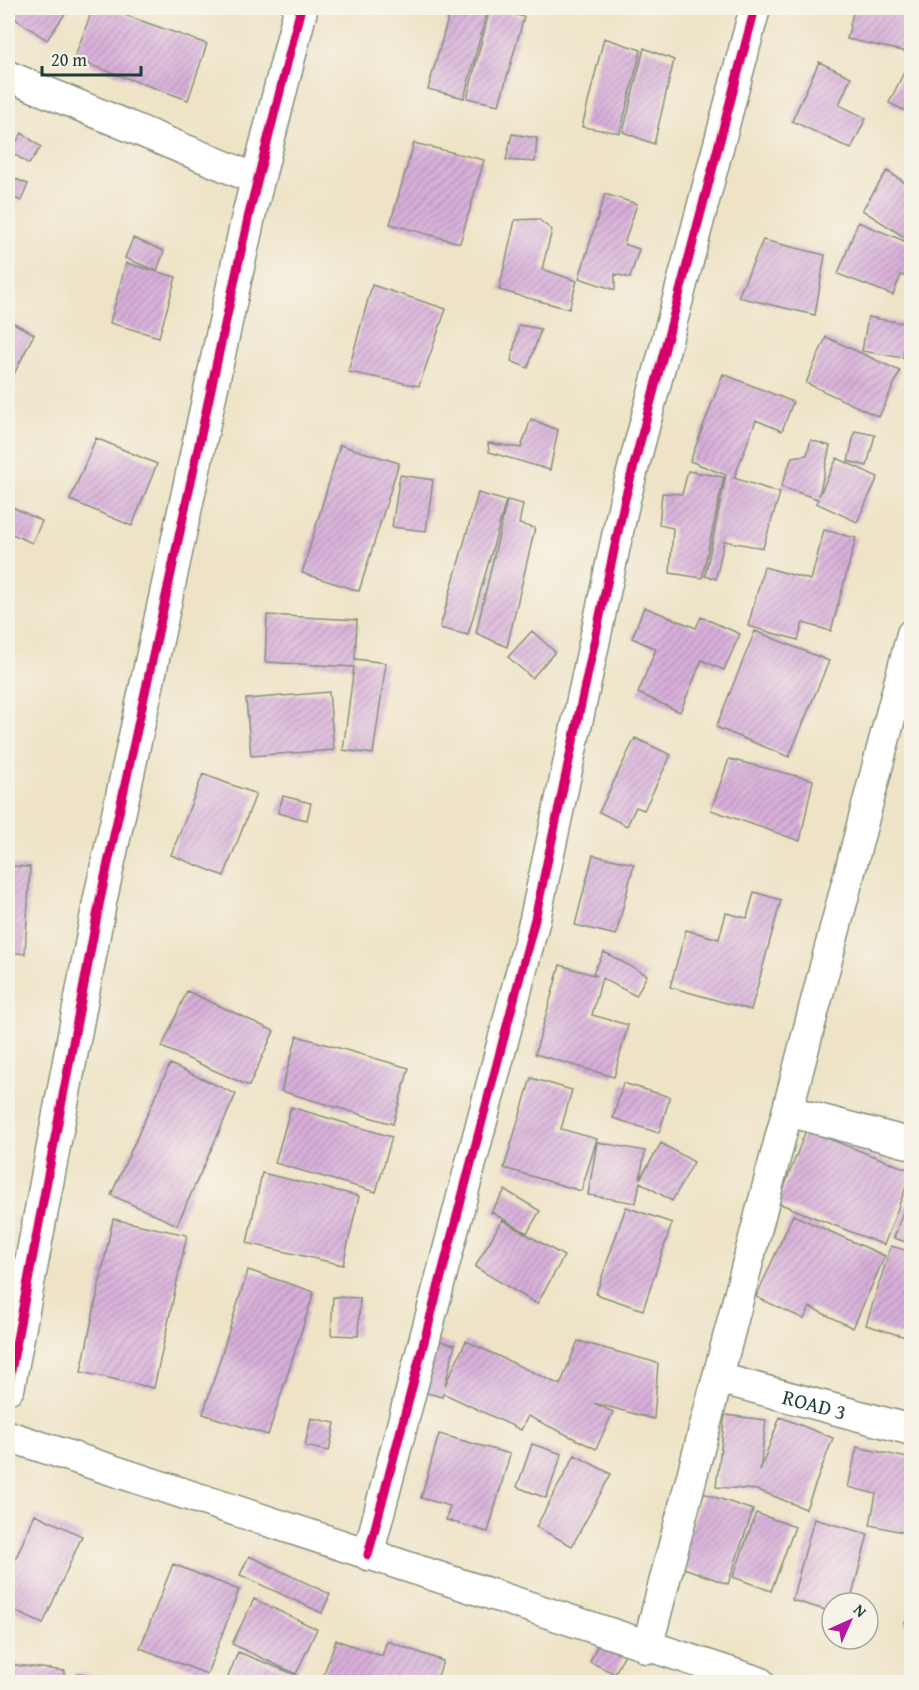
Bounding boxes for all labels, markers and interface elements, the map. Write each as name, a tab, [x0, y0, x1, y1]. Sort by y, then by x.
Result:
scale bar	[42, 39, 141, 77]
text: 20 m	[51, 46, 87, 73]
street label: ROAD 3	[779, 1381, 850, 1427]
north arrow	[820, 1591, 880, 1651]
text: N	[848, 1598, 873, 1623]

